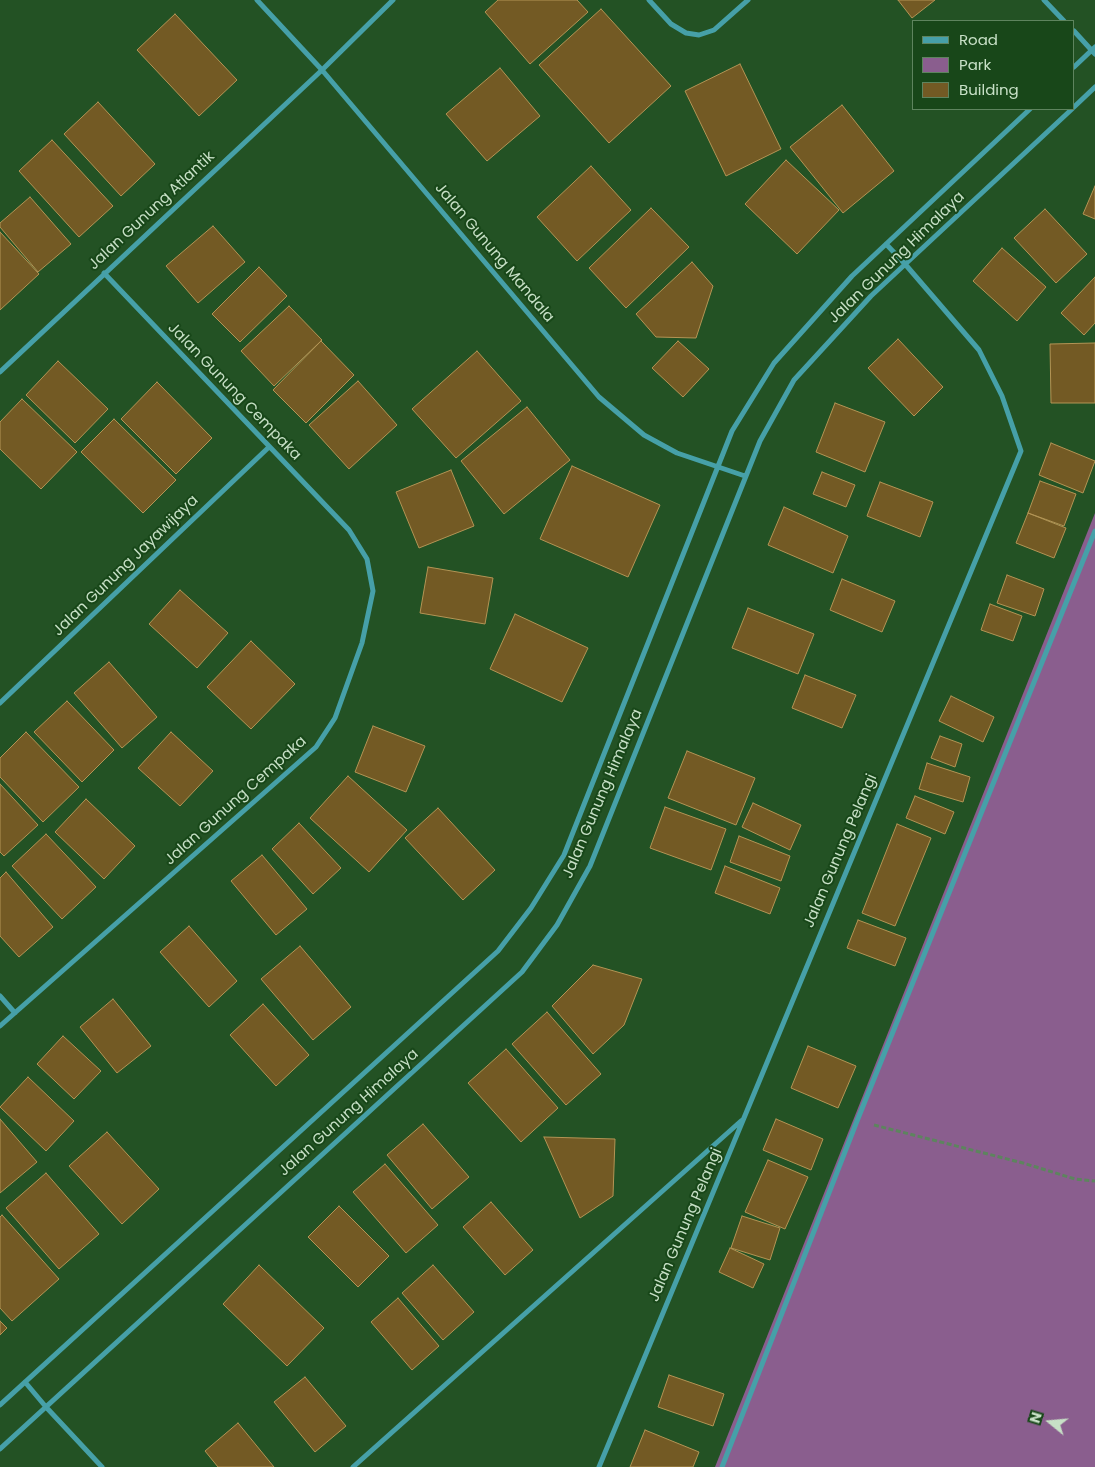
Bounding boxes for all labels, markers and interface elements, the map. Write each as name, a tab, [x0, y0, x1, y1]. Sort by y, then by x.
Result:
legend	[912, 20, 1075, 110]
text: Road	[959, 29, 998, 50]
text: Park	[959, 54, 991, 75]
text: Building	[959, 79, 1019, 100]
street label: Jalan Gunung Atlantik	[85, 148, 219, 274]
street label: Jalan Gunung Mandala	[430, 180, 558, 326]
street label: Jalan Gunung Himalaya	[825, 188, 969, 328]
street label: Jalan Gunung Cempaka	[164, 319, 304, 465]
street label: Jalan Gunung Jayawijaya	[50, 492, 202, 640]
street label: Jalan Gunung Himalaya	[559, 707, 647, 881]
street label: Jalan Gunung Cempaka	[162, 733, 310, 869]
street label: Jalan Gunung Pelangi	[800, 772, 882, 930]
street label: Jalan Gunung Himalaya	[275, 1045, 423, 1181]
street label: Jalan Gunung Pelangi	[645, 1146, 727, 1304]
north arrow	[1025, 1397, 1075, 1447]
text: N	[1025, 1410, 1047, 1426]

